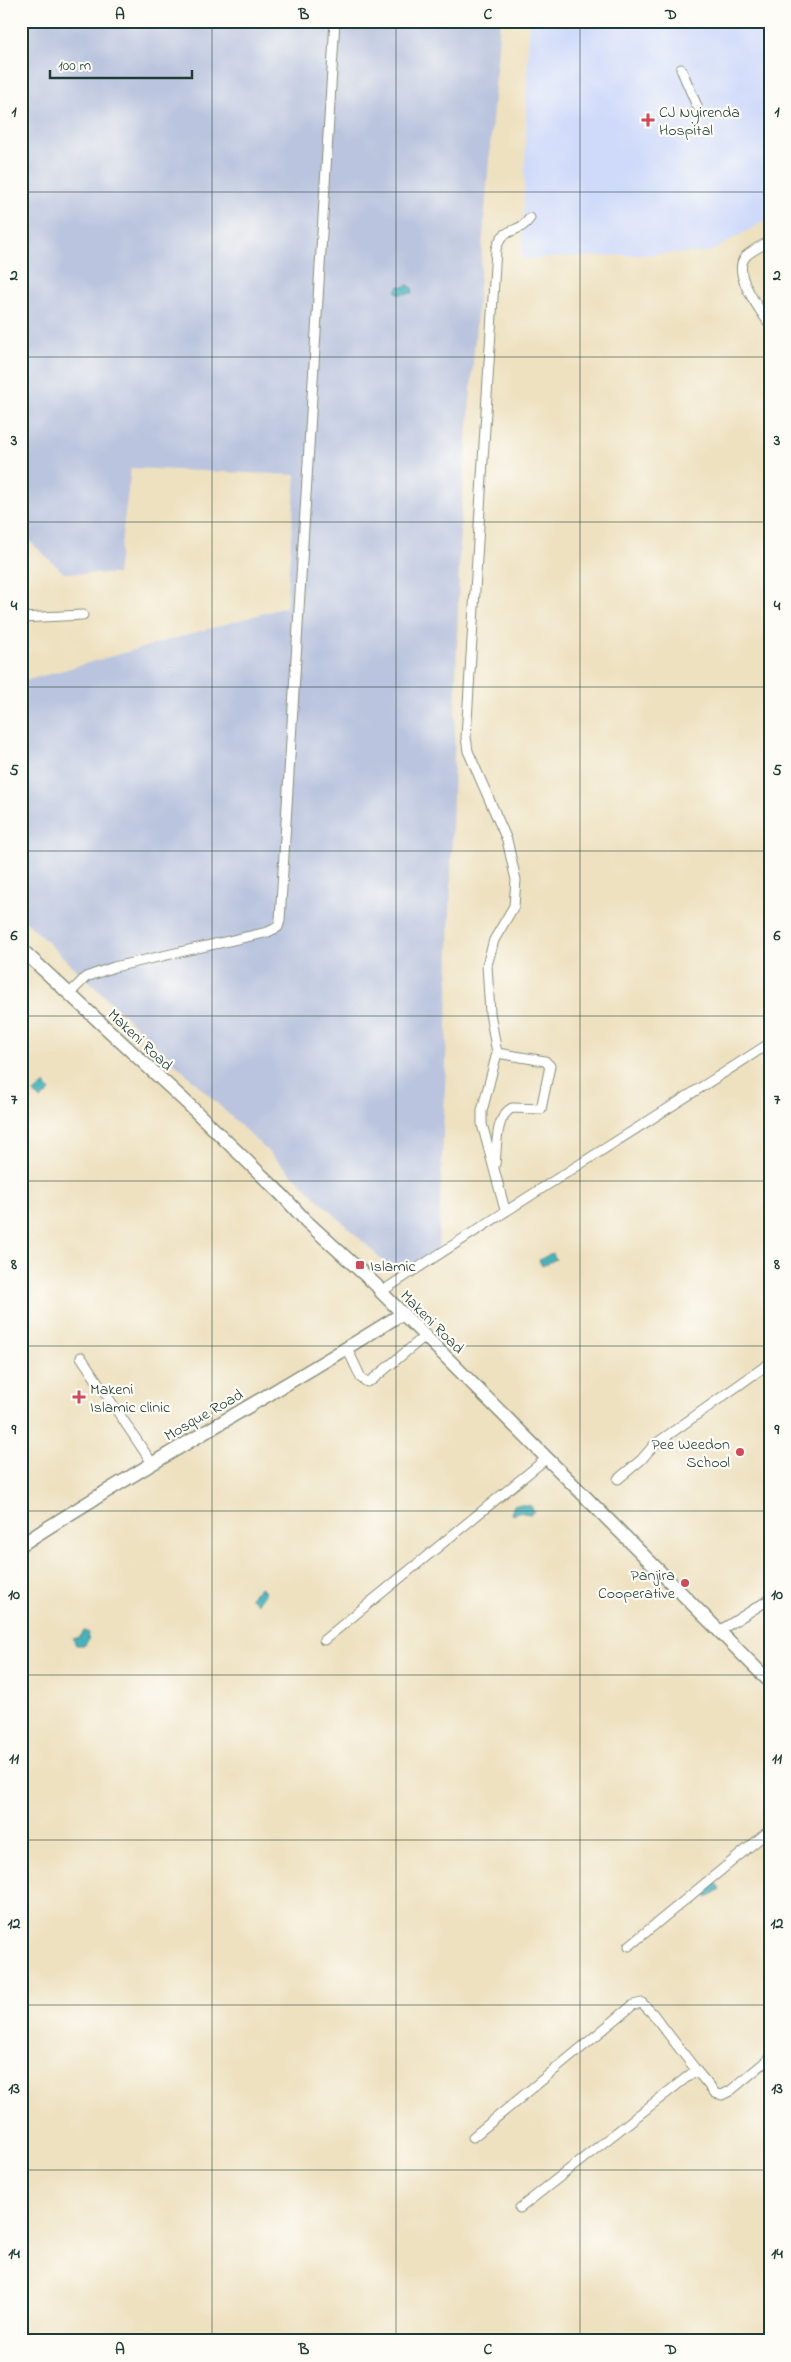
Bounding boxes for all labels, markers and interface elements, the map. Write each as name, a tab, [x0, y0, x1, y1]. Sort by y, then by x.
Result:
text: A	[115, 3, 125, 27]
text: B	[298, 3, 310, 27]
text: C	[484, 3, 493, 27]
text: D	[664, 3, 677, 27]
scale bar	[50, 48, 192, 80]
text: 100 m	[58, 55, 91, 77]
text: 1	[11, 100, 17, 124]
text: 1	[774, 100, 780, 124]
place label: CJ Nyirenda Hospital	[659, 101, 740, 143]
marker: CJ Nyirenda Hospital	[641, 113, 655, 127]
text: 2	[9, 264, 18, 288]
text: 2	[772, 264, 781, 288]
text: 3	[10, 429, 18, 453]
text: 3	[773, 429, 781, 453]
text: 4	[10, 594, 18, 618]
text: 4	[773, 594, 781, 618]
text: 5	[9, 759, 19, 783]
text: 5	[772, 759, 782, 783]
text: 6	[9, 924, 18, 948]
text: 6	[772, 924, 781, 948]
street label: Makeni Road	[101, 1004, 178, 1077]
text: 7	[11, 1088, 18, 1112]
text: 7	[774, 1088, 781, 1112]
text: 8	[10, 1253, 17, 1277]
text: 8	[773, 1253, 780, 1277]
place label: Islamic	[370, 1255, 417, 1279]
marker: Islamic	[354, 1259, 366, 1271]
street label: Makeni Road	[394, 1285, 469, 1360]
place label: Makeni Islamic clinic	[90, 1378, 171, 1420]
street label: Mosque Road	[160, 1383, 248, 1448]
marker: Makeni Islamic clinic	[72, 1390, 86, 1404]
text: 9	[11, 1418, 17, 1442]
text: 9	[774, 1418, 780, 1442]
place label: Pee Weedon School	[651, 1433, 730, 1475]
marker: Pee Weedon School	[734, 1446, 746, 1458]
place label: Panjira Cooperative	[598, 1564, 676, 1606]
marker: Panjira Cooperative	[679, 1577, 691, 1589]
text: 10	[8, 1583, 20, 1607]
text: 10	[771, 1583, 783, 1607]
text: 11	[9, 1747, 20, 1771]
text: 11	[772, 1747, 783, 1771]
text: 12	[7, 1912, 21, 1936]
text: 12	[770, 1912, 784, 1936]
text: 13	[8, 2077, 20, 2101]
text: 13	[771, 2077, 783, 2101]
text: 14	[8, 2242, 20, 2266]
text: 14	[771, 2242, 783, 2266]
text: A	[115, 2338, 125, 2362]
text: B	[298, 2338, 310, 2362]
text: C	[484, 2338, 493, 2362]
text: D	[664, 2338, 677, 2362]

